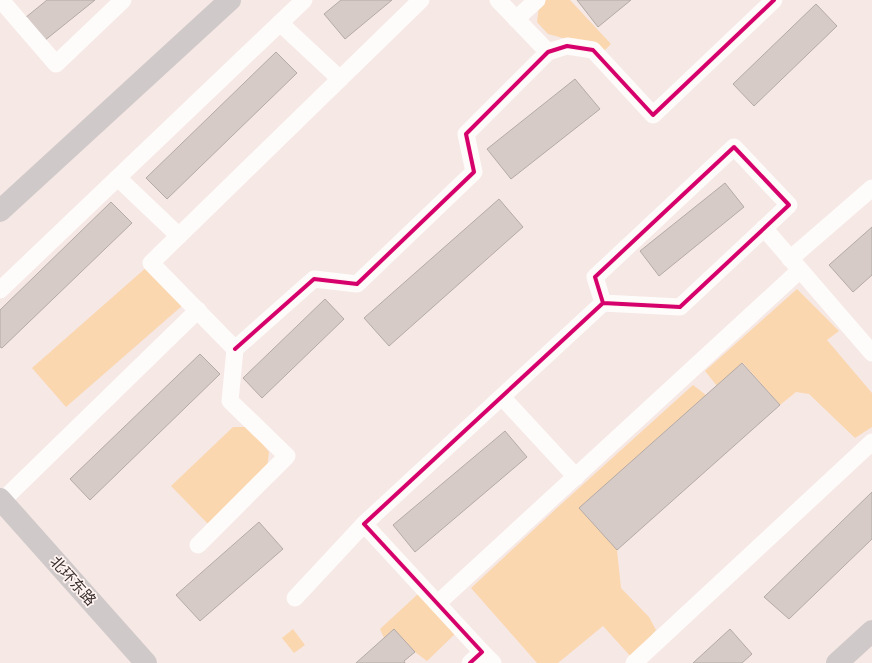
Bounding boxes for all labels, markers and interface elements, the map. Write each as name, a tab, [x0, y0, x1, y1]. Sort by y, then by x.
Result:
street label: 北环东路	[46, 553, 100, 609]

